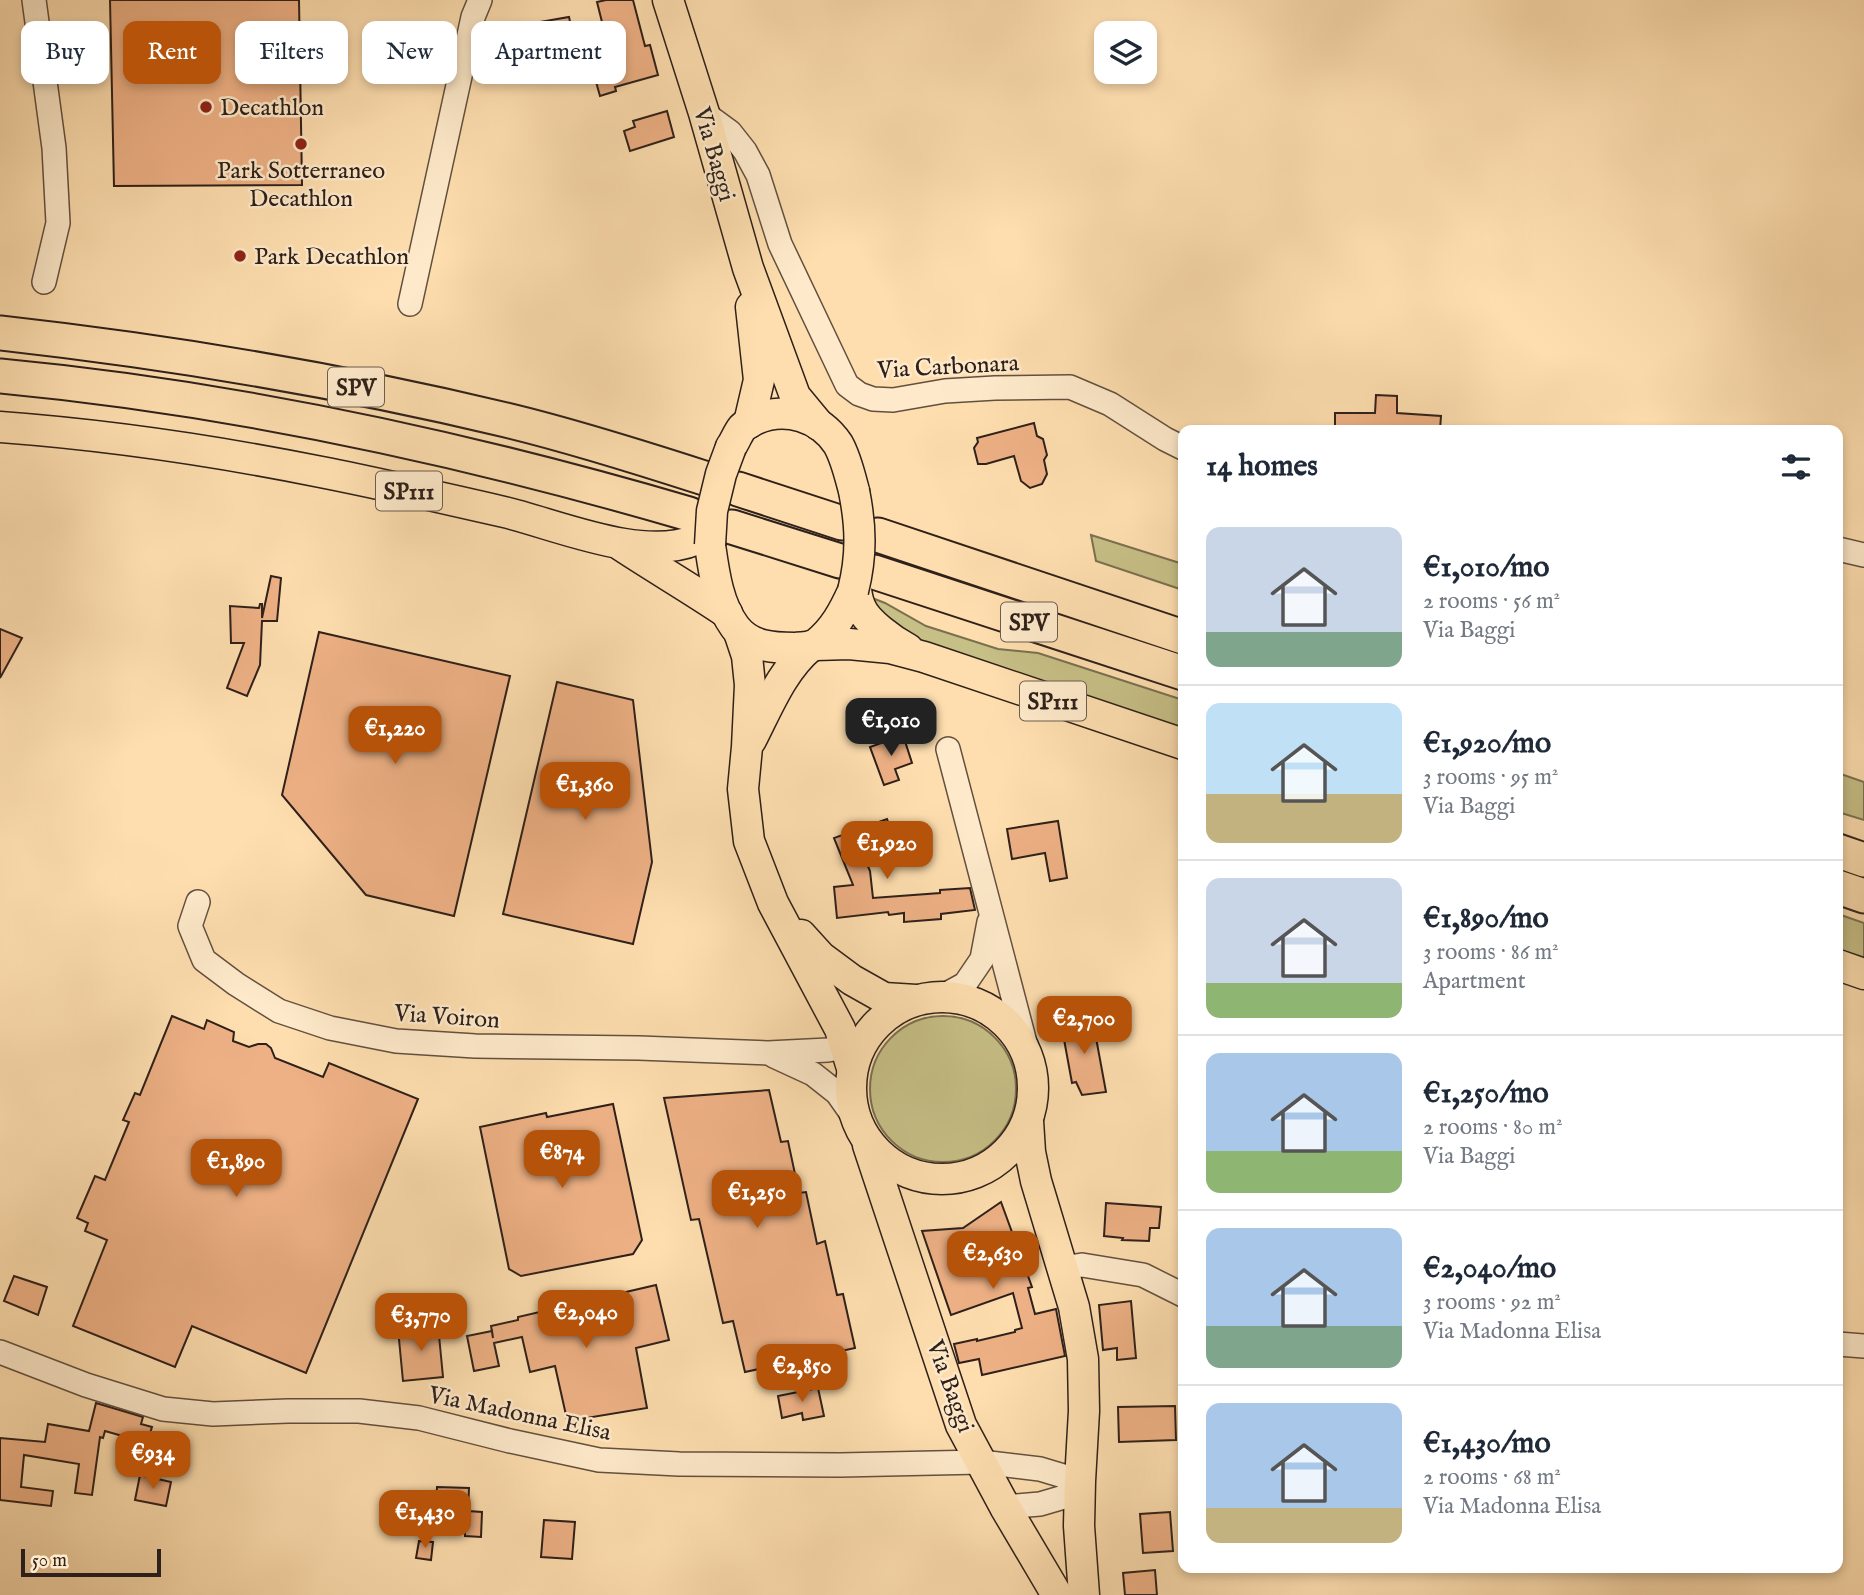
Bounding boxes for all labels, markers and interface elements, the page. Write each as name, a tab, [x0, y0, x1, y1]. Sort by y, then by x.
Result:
chip: Buy	[21, 21, 109, 84]
chip: Rent	[123, 21, 221, 84]
chip: Filters	[235, 21, 348, 84]
chip: New	[362, 21, 457, 84]
chip: Apartment	[471, 21, 626, 84]
map controls	[1094, 21, 1157, 84]
button: layers	[1094, 21, 1157, 84]
place label: Decathlon	[220, 93, 324, 124]
marker: Decathlon	[198, 99, 214, 115]
street label: Via Baggi	[685, 103, 742, 205]
marker: Park Sotterraneo Decathlon	[293, 136, 309, 152]
place label: Park Sotterraneo Decathlon	[217, 156, 385, 215]
place label: Park Decathlon	[254, 242, 409, 273]
marker: Park Decathlon	[232, 248, 248, 264]
street label: Via Carbonara	[875, 348, 1020, 387]
road number: SPV	[328, 368, 384, 406]
text: 14 homes	[1206, 448, 1318, 486]
icon: filters	[1777, 448, 1815, 486]
road number: SP111	[376, 471, 442, 510]
text: €1,010/mo	[1423, 549, 1550, 587]
icon: home	[1262, 555, 1346, 639]
text: 2 rooms · 56 m²	[1423, 587, 1560, 616]
road number: SPV	[1001, 602, 1057, 642]
text: Via Baggi	[1423, 616, 1515, 645]
road number: SP111	[1020, 681, 1086, 720]
pin: €1,010	[834, 698, 948, 758]
pin: €1,220	[338, 706, 452, 766]
text: €1,010	[861, 706, 921, 735]
text: €1,220	[364, 714, 426, 743]
text: €1,920/mo	[1423, 725, 1551, 763]
icon: home	[1262, 731, 1346, 815]
pin: €1,360	[528, 762, 642, 822]
text: 3 rooms · 95 m²	[1423, 763, 1558, 792]
text: €1,360	[556, 770, 614, 799]
text: Via Baggi	[1423, 792, 1515, 821]
pin: €1,920	[830, 822, 944, 881]
text: €1,920	[857, 829, 917, 858]
text: €1,890/mo	[1423, 900, 1549, 938]
icon: home	[1262, 906, 1346, 990]
text: 3 rooms · 86 m²	[1423, 938, 1559, 967]
text: Apartment	[1423, 967, 1526, 996]
pin: €2,700	[1027, 996, 1141, 1056]
street label: Via Voiron	[392, 998, 501, 1037]
text: €2,700	[1053, 1004, 1115, 1033]
text: €1,250/mo	[1423, 1075, 1549, 1113]
icon: home	[1262, 1081, 1346, 1165]
text: 2 rooms · 80 m²	[1423, 1113, 1563, 1142]
pin: €874	[521, 1130, 603, 1190]
text: €874	[540, 1138, 584, 1167]
pin: €1,890	[179, 1140, 293, 1199]
text: Via Baggi	[1423, 1142, 1515, 1171]
text: €1,890	[207, 1147, 265, 1176]
pin: €1,250	[700, 1170, 814, 1230]
text: €1,250	[728, 1178, 786, 1207]
pin: €2,630	[936, 1232, 1050, 1291]
text: €2,630	[963, 1239, 1023, 1268]
text: €2,040/mo	[1423, 1250, 1556, 1288]
icon: home	[1262, 1256, 1346, 1340]
text: 3 rooms · 92 m²	[1423, 1288, 1561, 1317]
pin: €2,040	[529, 1290, 643, 1350]
pin: €3,770	[364, 1294, 478, 1353]
text: €2,040	[554, 1298, 618, 1327]
text: €3,770	[391, 1301, 451, 1330]
text: Via Madonna Elisa	[1423, 1317, 1601, 1346]
street label: Via Baggi	[918, 1335, 981, 1437]
pin: €2,850	[745, 1344, 859, 1404]
text: €2,850	[773, 1352, 831, 1381]
street label: Via Madonna Elisa	[425, 1380, 614, 1449]
text: €1,430/mo	[1423, 1425, 1551, 1463]
icon: home	[1262, 1431, 1346, 1515]
pin: €934	[112, 1432, 194, 1491]
text: €934	[131, 1439, 175, 1468]
text: 2 rooms · 68 m²	[1423, 1463, 1561, 1492]
pin: €1,430	[368, 1490, 482, 1550]
text: Via Madonna Elisa	[1423, 1492, 1601, 1521]
text: €1,430	[395, 1498, 455, 1527]
scale bar	[21, 1546, 161, 1578]
text: 50 m	[32, 1549, 67, 1573]

